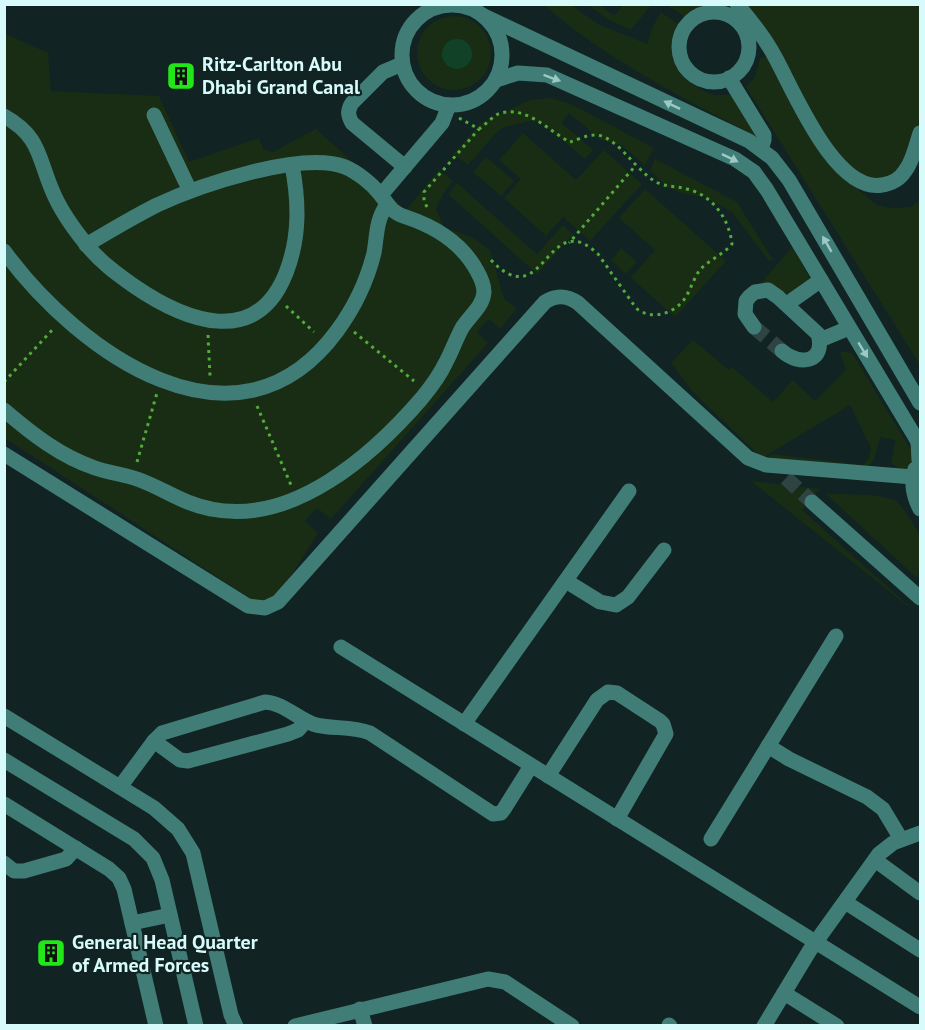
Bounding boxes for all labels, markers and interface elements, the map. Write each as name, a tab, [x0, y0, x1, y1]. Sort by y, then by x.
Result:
place label: Ritz-Carlton Abu Dhabi Grand Canal	[202, 51, 360, 100]
building icon: Ritz-Carlton Abu Dhabi Grand Canal	[165, 60, 197, 92]
one-way arrow	[544, 73, 562, 83]
one-way arrow	[663, 100, 680, 109]
one-way arrow	[722, 153, 739, 162]
one-way arrow	[821, 236, 832, 252]
one-way arrow	[858, 342, 869, 358]
place label: General Head Quarter of Armed Forces	[72, 929, 258, 978]
building icon: General Head Quarter of Armed Forces	[35, 937, 67, 969]

